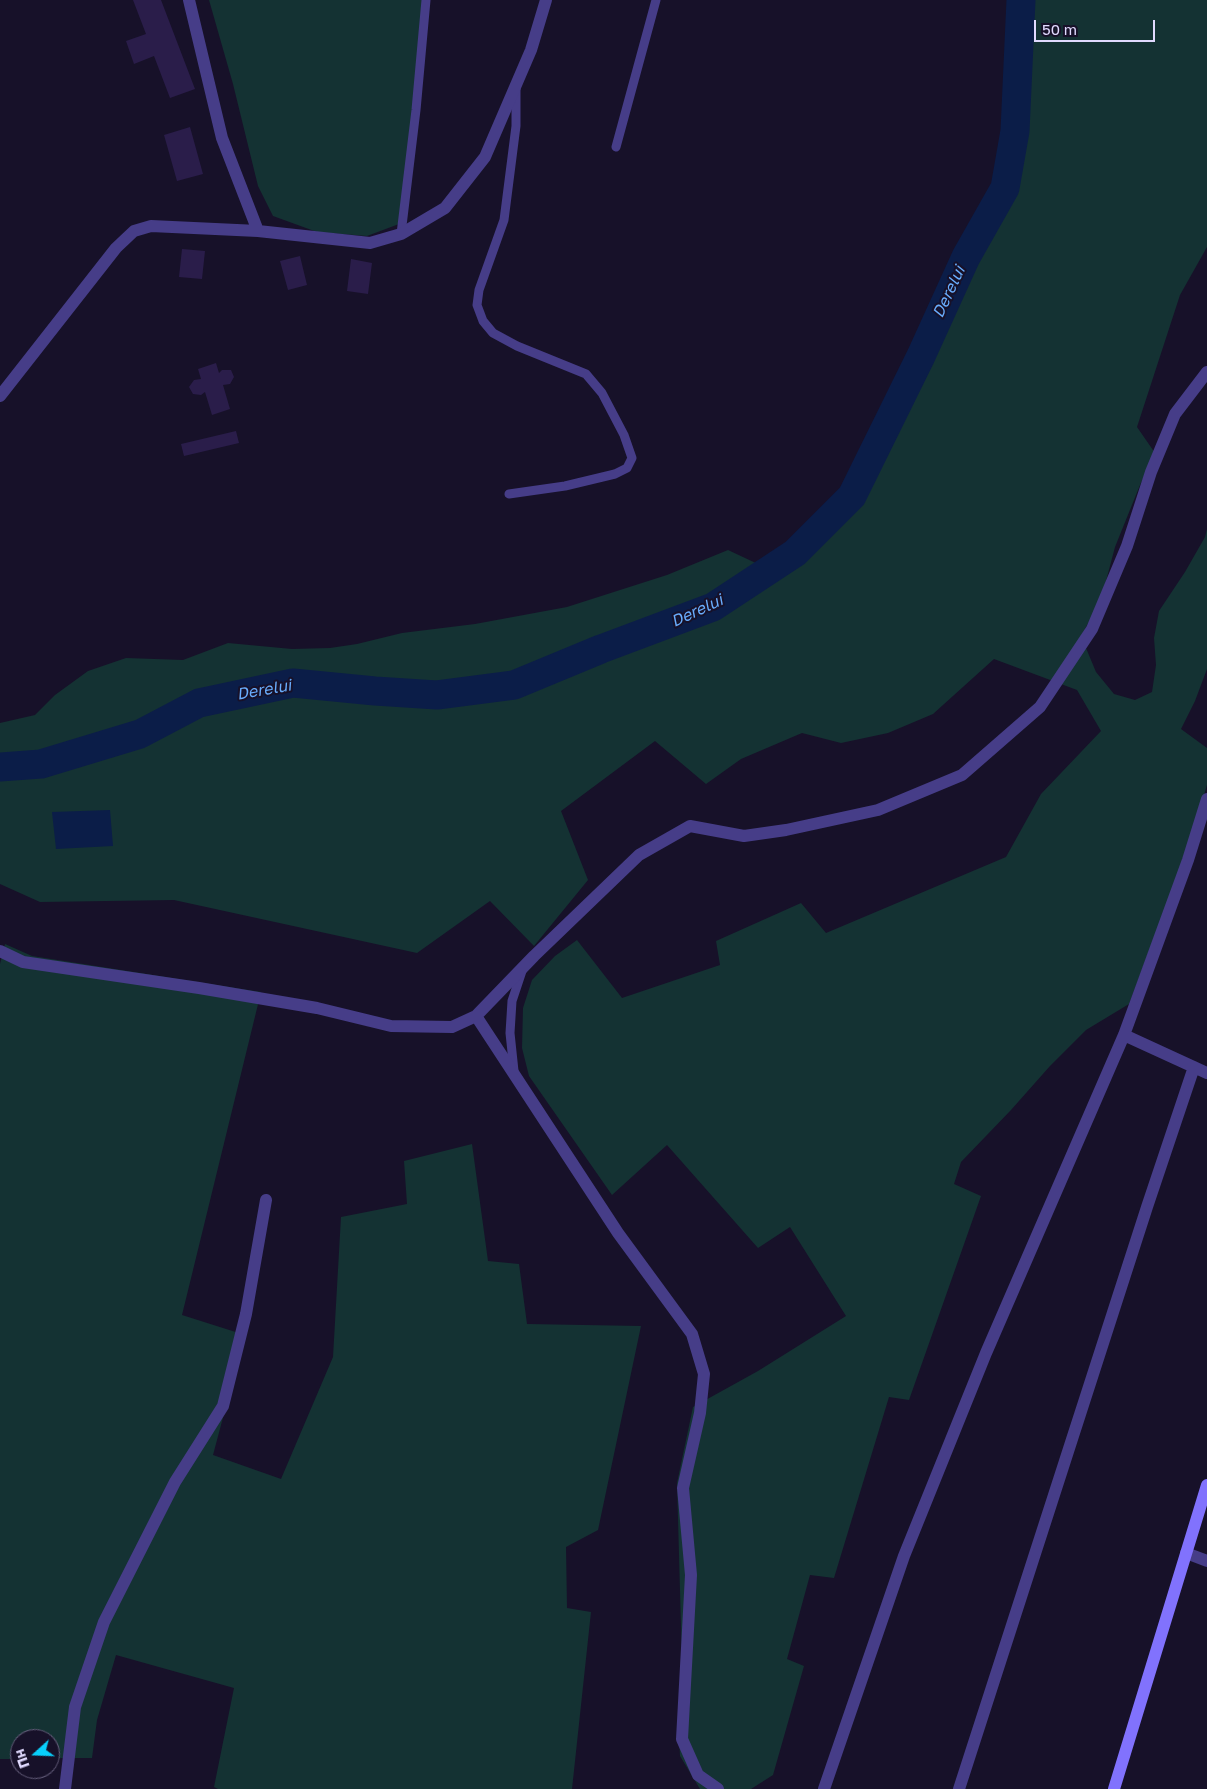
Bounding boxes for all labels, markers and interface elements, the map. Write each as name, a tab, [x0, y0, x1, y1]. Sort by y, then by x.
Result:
scale bar	[1037, 10, 1158, 42]
text: 50 m	[1042, 20, 1077, 38]
water label: Derelui	[929, 263, 969, 321]
water label: Derelui	[668, 591, 726, 631]
water label: Derelui	[235, 676, 293, 704]
north arrow	[10, 1729, 60, 1779]
text: Пн	[10, 1747, 33, 1771]

